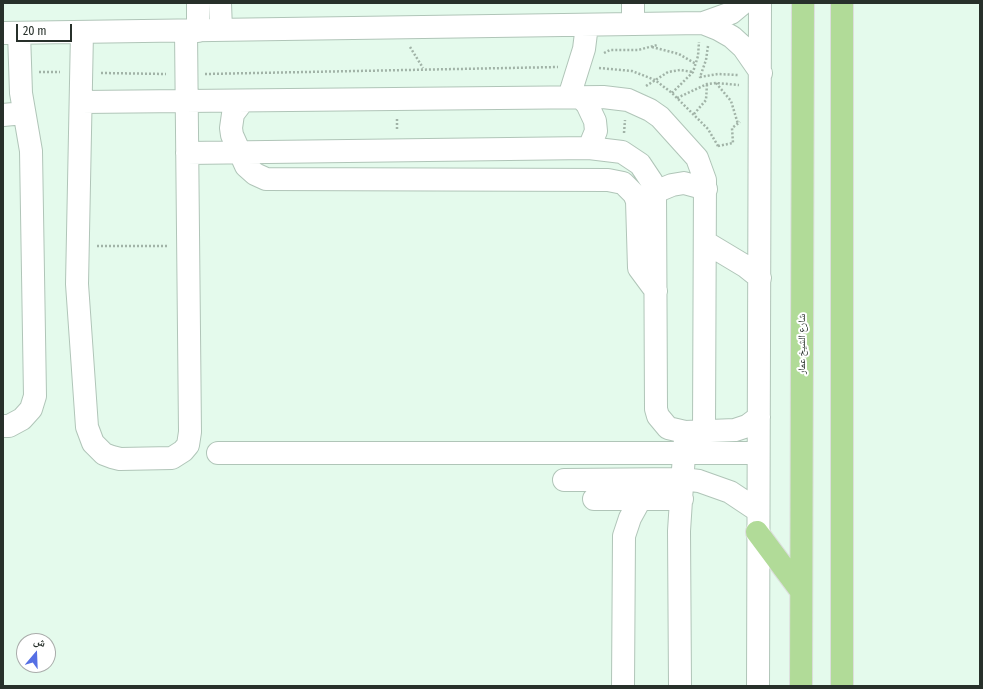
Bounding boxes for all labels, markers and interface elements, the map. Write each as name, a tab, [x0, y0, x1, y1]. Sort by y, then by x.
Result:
scale bar	[18, 16, 74, 42]
text: 20 m	[23, 24, 47, 38]
street label: شارع الشيخ عمار	[796, 314, 808, 374]
north arrow	[16, 633, 56, 673]
text: ش	[32, 634, 47, 650]

